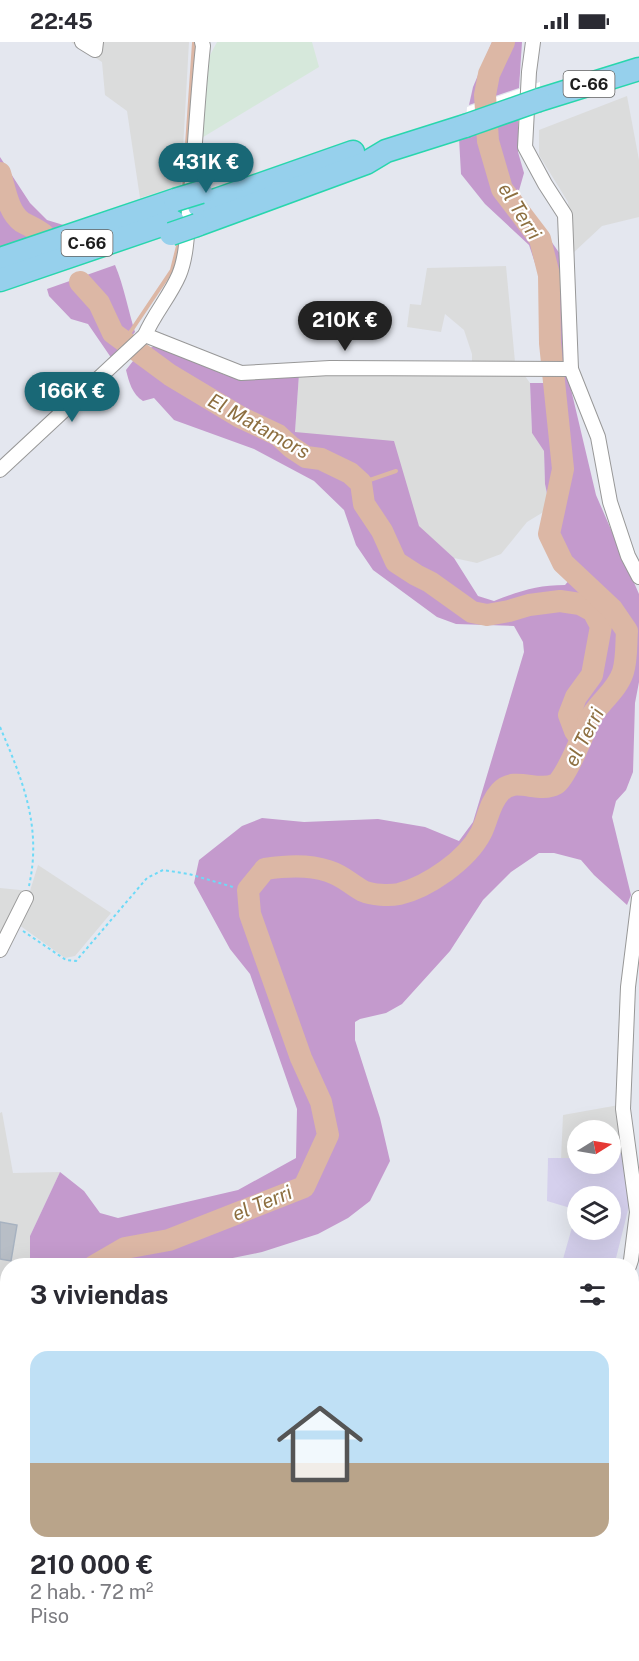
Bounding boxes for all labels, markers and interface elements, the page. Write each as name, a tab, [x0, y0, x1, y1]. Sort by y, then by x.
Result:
text: 22:45	[30, 8, 93, 34]
road number: C-66	[564, 71, 614, 97]
pin: 431K €	[157, 143, 255, 194]
text: 431K €	[173, 150, 239, 174]
water label: el Terri	[493, 178, 547, 244]
road number: C-66	[62, 230, 112, 256]
pin: 210K €	[296, 301, 394, 352]
text: 210K €	[312, 308, 378, 332]
pin: 166K €	[23, 372, 121, 423]
text: 166K €	[39, 379, 105, 403]
water label: El Matamors	[204, 388, 314, 464]
water label: el Terri	[559, 704, 609, 770]
north arrow	[567, 1120, 621, 1174]
map controls	[567, 1120, 621, 1240]
water label: el Terri	[229, 1180, 296, 1226]
button: layers	[567, 1186, 621, 1240]
icon: filters	[576, 1278, 609, 1311]
text: 3 viviendas	[30, 1279, 169, 1310]
icon: home	[266, 1390, 374, 1498]
text: 210 000 €	[30, 1549, 153, 1580]
text: 2 hab. · 72 m²	[30, 1580, 153, 1604]
text: Piso	[30, 1604, 69, 1628]

